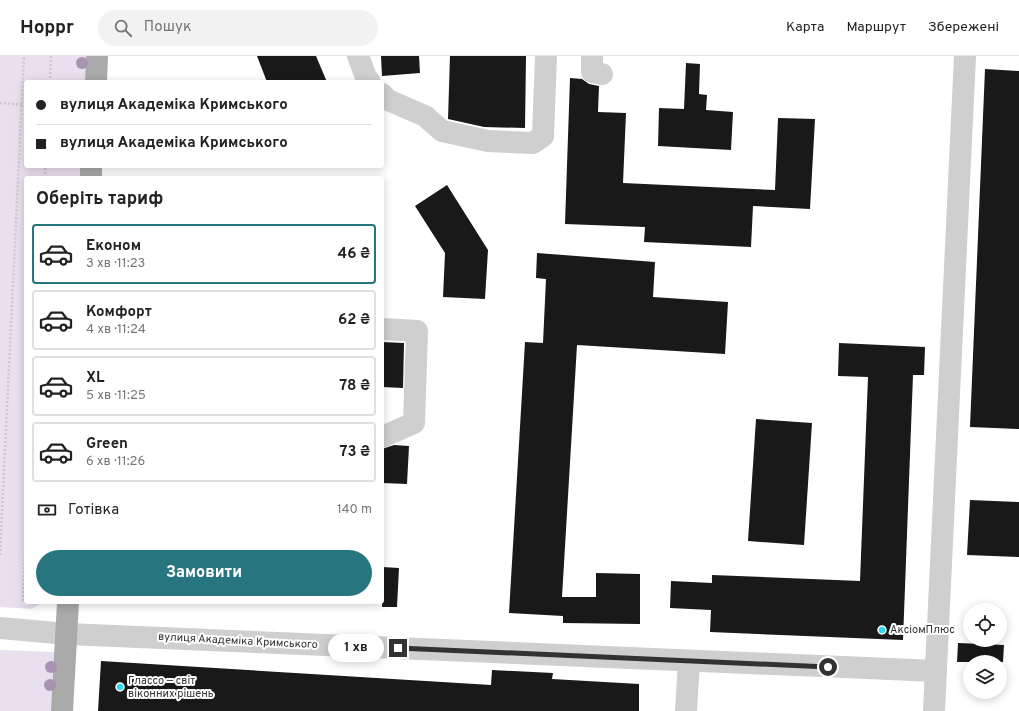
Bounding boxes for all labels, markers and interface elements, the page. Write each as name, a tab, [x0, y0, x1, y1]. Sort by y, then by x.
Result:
search box	[98, 10, 378, 46]
text: Hoppr	[20, 16, 74, 40]
icon: search	[112, 17, 134, 39]
text: Пошук	[144, 18, 191, 37]
text: Карта	[786, 19, 824, 36]
text: Маршрут	[846, 19, 906, 36]
text: Збережені	[928, 19, 999, 36]
text: вулиця Академіка Кримського	[60, 96, 288, 115]
text: вулиця Академіка Кримського	[60, 134, 288, 153]
text: Оберіть тариф	[36, 188, 163, 211]
icon: car	[38, 236, 74, 272]
text: Економ	[86, 237, 141, 256]
text: 46 ₴	[338, 245, 370, 264]
text: 3 хв · 11:23	[86, 256, 145, 272]
icon: car	[38, 302, 74, 338]
text: Комфорт	[86, 303, 152, 322]
text: 62 ₴	[338, 311, 370, 330]
text: 4 хв · 11:24	[86, 322, 146, 338]
icon: car	[38, 368, 74, 404]
text: XL	[86, 369, 104, 388]
text: 78 ₴	[339, 377, 370, 396]
text: 5 хв · 11:25	[86, 388, 146, 404]
icon: car	[38, 434, 74, 470]
text: Green	[86, 435, 128, 454]
text: 73 ₴	[340, 443, 370, 462]
text: 6 хв · 11:26	[86, 454, 145, 470]
icon: cash	[36, 499, 58, 521]
text: Готівка	[68, 501, 119, 520]
text: 140 m	[337, 502, 372, 518]
button: Замовити	[36, 550, 372, 596]
map controls	[963, 603, 1007, 699]
button: locate	[963, 603, 1007, 647]
place label: АксіомПлюс	[890, 623, 955, 637]
marker: АксіомПлюс	[877, 625, 887, 635]
street label: вулиця Академіка Кримського	[158, 630, 318, 652]
callout: 1 хв	[328, 634, 384, 662]
route end	[389, 639, 407, 657]
text: 1 хв	[344, 640, 368, 656]
button: layers	[963, 655, 1007, 699]
route start	[819, 658, 837, 676]
place label: Глассо — світ віконних рішень	[128, 674, 214, 701]
marker: Глассо — світ віконних рішень	[115, 682, 125, 692]

